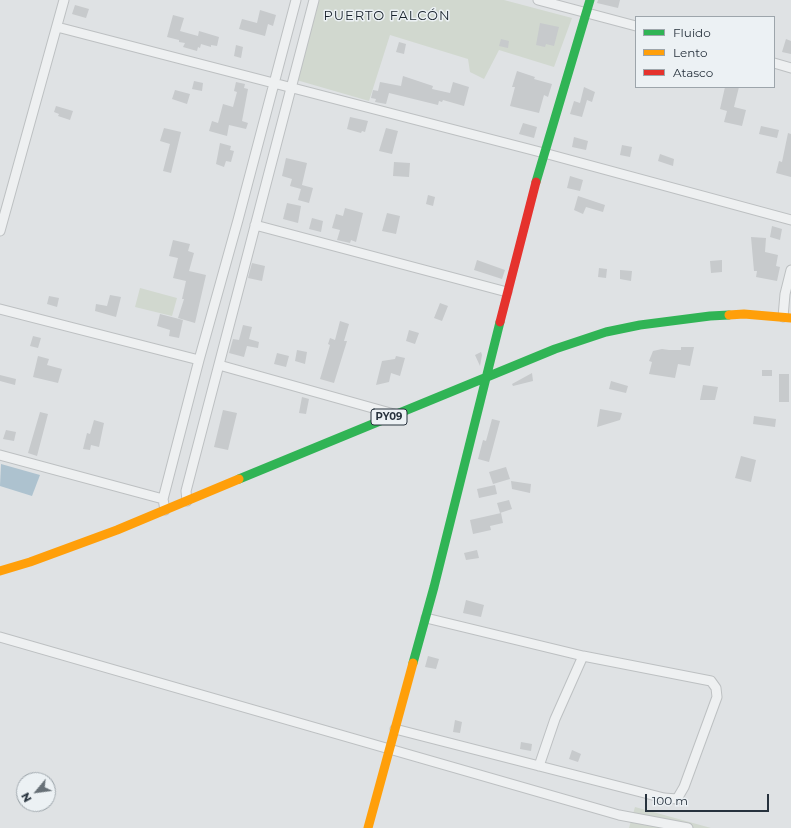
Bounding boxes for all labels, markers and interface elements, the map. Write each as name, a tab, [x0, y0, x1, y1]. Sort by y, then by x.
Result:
district label: PUERTO FALCÓN	[323, 8, 451, 24]
legend	[635, 16, 775, 88]
text: Fluido	[673, 25, 711, 40]
text: Lento	[673, 45, 708, 60]
text: Atasco	[673, 65, 713, 80]
road number: PY09	[371, 409, 407, 425]
north arrow	[16, 772, 56, 812]
scale bar	[647, 786, 771, 812]
text: N	[18, 790, 35, 805]
text: 100 m	[652, 793, 688, 808]

